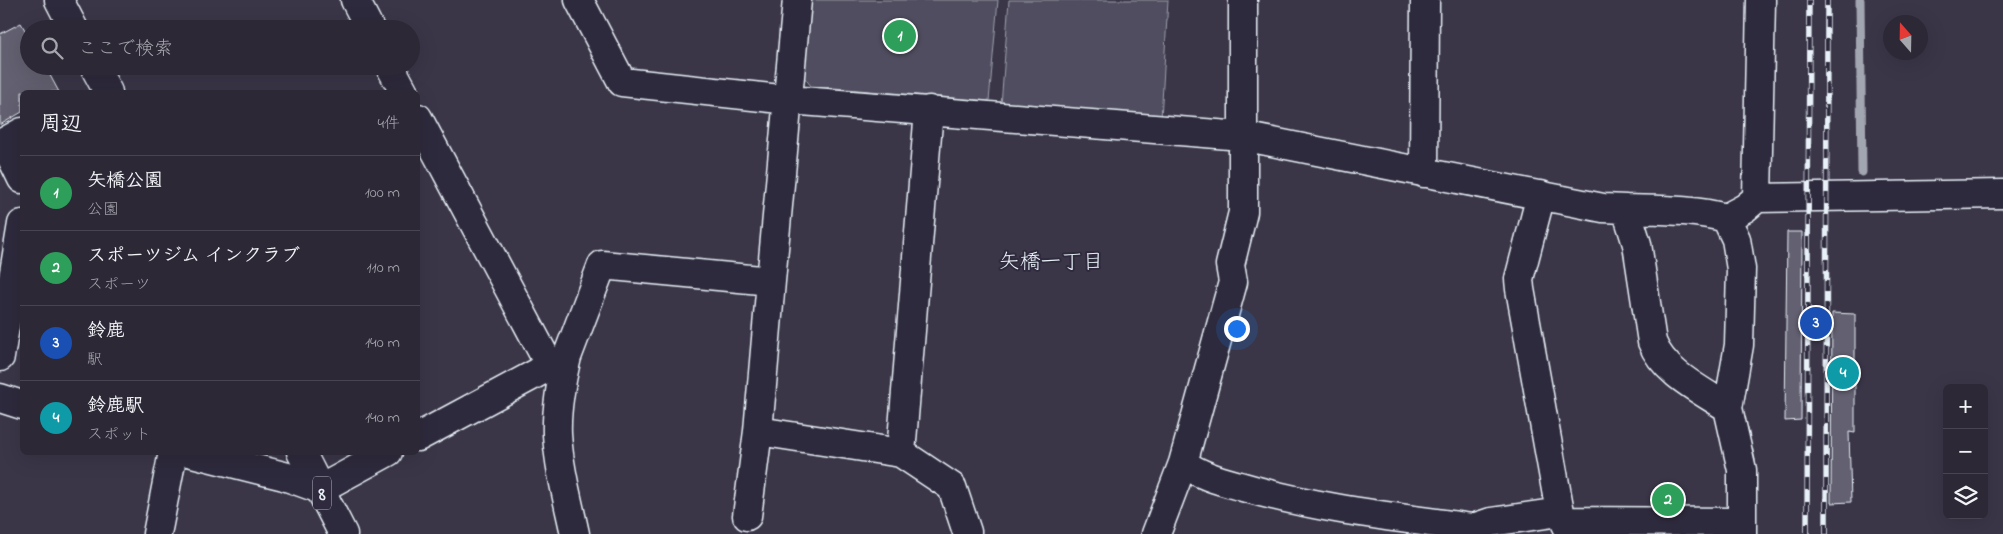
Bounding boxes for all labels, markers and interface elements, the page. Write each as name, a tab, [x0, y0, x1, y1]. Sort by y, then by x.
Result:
north arrow	[1883, 15, 1928, 60]
pin: 1	[884, 17, 916, 55]
search box	[20, 20, 420, 75]
icon: search	[38, 34, 66, 62]
text: ここで検索	[78, 36, 173, 63]
text: 周辺	[40, 110, 82, 140]
text: 4件	[377, 112, 400, 136]
text: 矢橋公園	[87, 168, 163, 195]
text: 1	[53, 181, 59, 205]
text: 100 m	[365, 181, 400, 205]
text: 公園	[87, 198, 119, 222]
text: スポーツジム インクラブ	[87, 243, 300, 270]
district label: 矢橋一丁目	[999, 248, 1104, 278]
text: 2	[52, 256, 60, 280]
text: 110 m	[366, 256, 400, 280]
text: スポーツ	[87, 273, 151, 297]
pin: 3	[1800, 304, 1832, 342]
your location	[1224, 316, 1250, 342]
text: 鈴鹿	[87, 318, 125, 345]
text: 3	[53, 331, 59, 355]
text: 140 m	[365, 331, 400, 355]
text: 駅	[87, 348, 103, 372]
pin: 4	[1827, 354, 1859, 392]
map controls	[1943, 384, 1988, 519]
button: +	[1943, 384, 1988, 429]
text: 鈴鹿駅	[87, 393, 144, 420]
text: 4	[53, 406, 59, 430]
text: 140 m	[365, 406, 400, 430]
text: スポット	[87, 423, 151, 447]
button: −	[1943, 429, 1988, 474]
button: layers	[1943, 474, 1988, 519]
road number: 8	[313, 476, 331, 509]
pin: 2	[1652, 481, 1684, 519]

